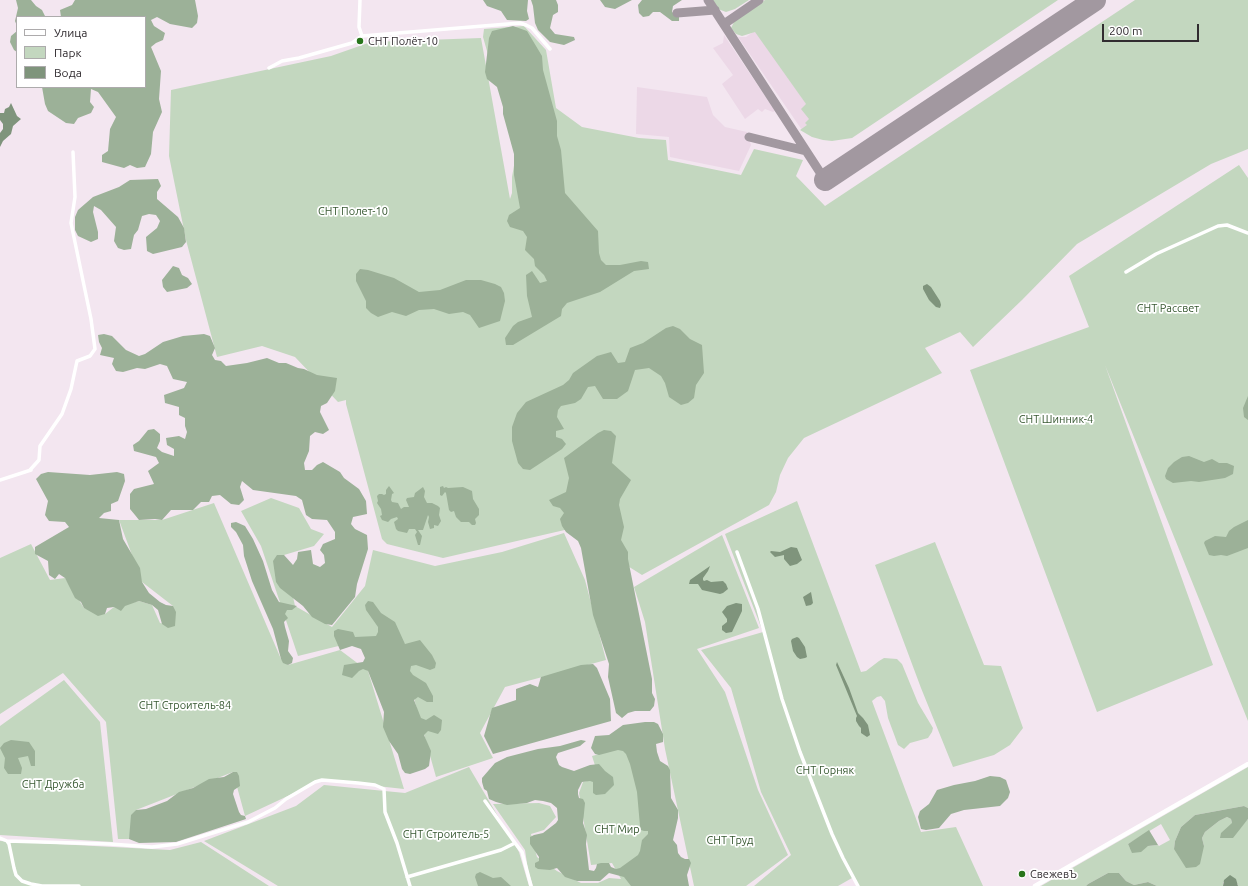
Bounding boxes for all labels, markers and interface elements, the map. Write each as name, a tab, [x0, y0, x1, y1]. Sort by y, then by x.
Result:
legend	[16, 16, 146, 88]
scale bar	[1104, 16, 1201, 42]
text: 200 m	[1109, 24, 1142, 37]
text: Улица	[54, 26, 87, 39]
place label: СНТ Полёт-10	[368, 34, 438, 48]
marker: СНТ Полёт-10	[355, 36, 365, 46]
text: Парк	[54, 46, 82, 59]
text: Вода	[54, 66, 82, 79]
park label: СНТ Полет-10	[318, 204, 388, 218]
park label: СНТ Рассвет	[1137, 301, 1199, 315]
park label: СНТ Шинник-4	[1019, 412, 1093, 426]
park label: СНТ Строитель-84	[139, 698, 231, 712]
park label: СНТ Горняк	[796, 763, 854, 777]
park label: СНТ Дружба	[22, 777, 84, 791]
park label: СНТ Мир	[594, 822, 640, 836]
park label: СНТ Строитель-5	[403, 827, 489, 841]
park label: СНТ Труд	[707, 833, 753, 847]
place label: СвежевЪ	[1030, 867, 1077, 881]
marker: СвежевЪ	[1017, 869, 1027, 879]

